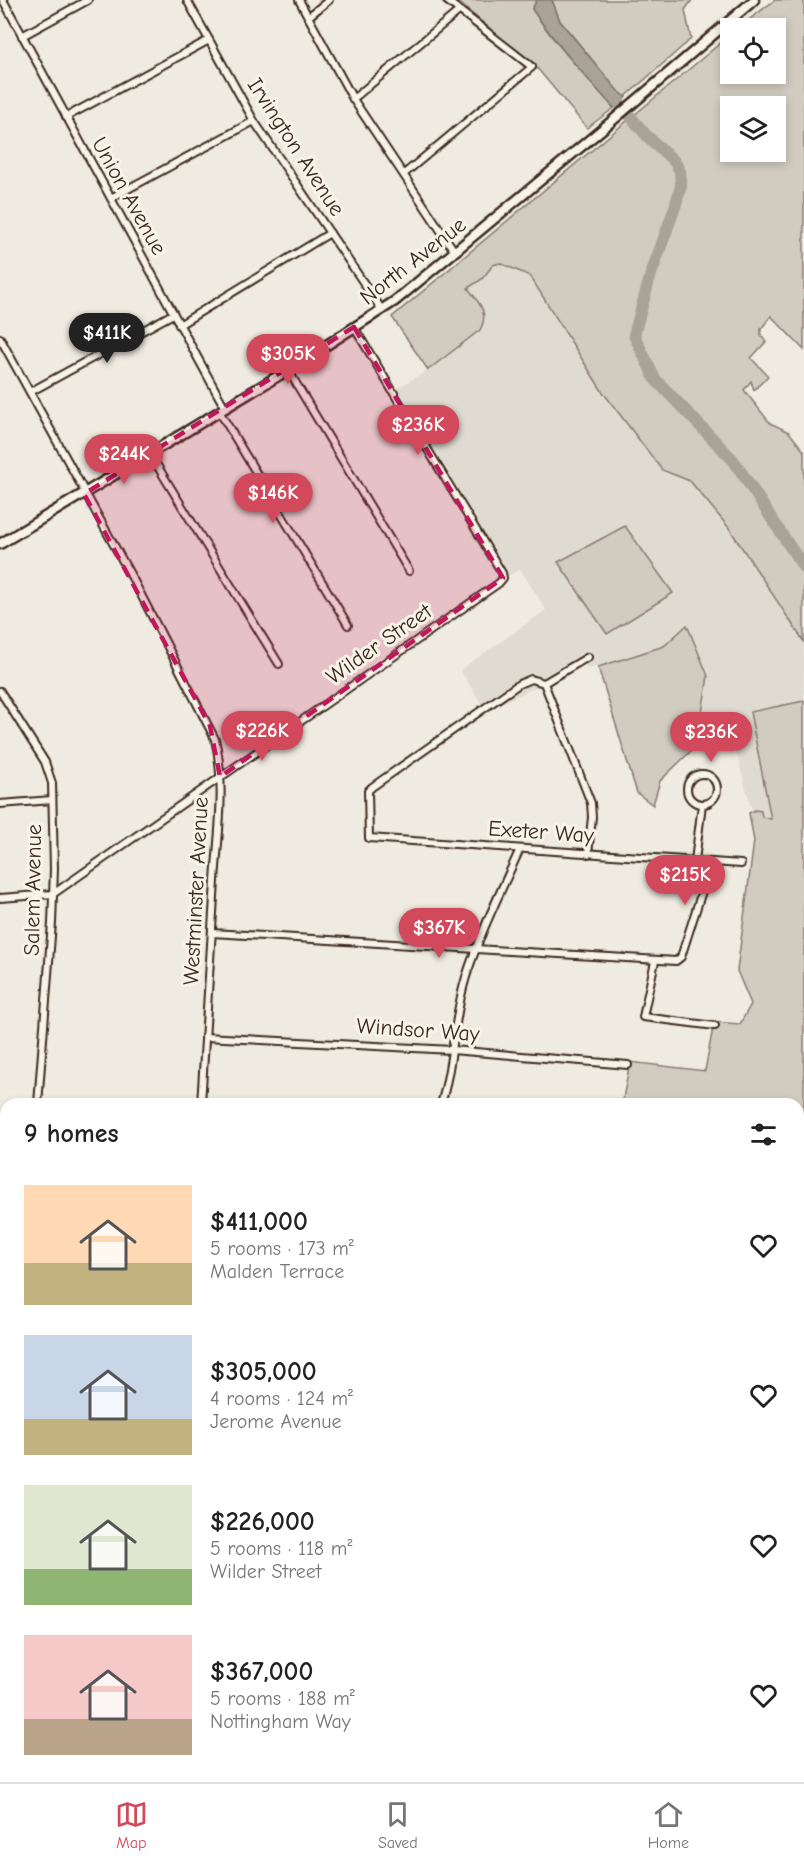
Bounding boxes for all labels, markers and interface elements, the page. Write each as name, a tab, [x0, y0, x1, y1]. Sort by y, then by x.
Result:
map controls	[720, 18, 786, 162]
button: locate	[720, 18, 786, 84]
street label: Irvington Avenue	[242, 73, 350, 221]
button: layers	[720, 96, 786, 162]
street label: Union Avenue	[86, 133, 172, 259]
street label: North Avenue	[355, 212, 471, 310]
pin: $411K	[65, 313, 149, 364]
text: $411K	[83, 321, 131, 344]
pin: $305K	[246, 334, 330, 385]
text: $305K	[260, 342, 316, 365]
pin: $236K	[376, 405, 460, 456]
text: $236K	[391, 413, 445, 436]
pin: $244K	[82, 434, 166, 485]
text: $244K	[98, 442, 150, 465]
pin: $146K	[231, 473, 315, 524]
text: $146K	[248, 481, 298, 504]
street label: Wilder Street	[321, 598, 437, 690]
pin: $226K	[220, 711, 304, 762]
pin: $236K	[669, 712, 753, 763]
text: $226K	[235, 719, 289, 742]
text: $236K	[684, 720, 738, 743]
street label: Westminster Avenue	[178, 796, 214, 986]
street label: Exeter Way	[487, 815, 595, 849]
street label: Salem Avenue	[19, 824, 47, 956]
pin: $215K	[643, 855, 727, 906]
text: $215K	[659, 863, 711, 886]
pin: $367K	[397, 908, 481, 959]
text: $367K	[413, 916, 465, 939]
street label: Windsor Way	[356, 1013, 481, 1047]
icon: filters	[747, 1118, 780, 1151]
text: 9 homes	[24, 1119, 119, 1149]
text: $411,000	[210, 1207, 308, 1237]
icon: home	[72, 1209, 144, 1281]
icon: heart	[747, 1229, 780, 1262]
text: 5 rooms · 173 m²	[210, 1237, 354, 1260]
text: Malden Terrace	[210, 1260, 344, 1283]
text: $305,000	[210, 1357, 317, 1387]
icon: home	[72, 1359, 144, 1431]
icon: heart	[747, 1379, 780, 1412]
text: 4 rooms · 124 m²	[210, 1387, 353, 1410]
text: Jerome Avenue	[210, 1410, 341, 1433]
text: $226,000	[210, 1507, 315, 1537]
icon: home	[72, 1509, 144, 1581]
icon: heart	[747, 1529, 780, 1562]
text: 5 rooms · 118 m²	[210, 1537, 352, 1560]
text: Wilder Street	[210, 1560, 322, 1583]
text: $367,000	[210, 1657, 313, 1687]
icon: home	[72, 1659, 144, 1731]
icon: heart	[747, 1679, 780, 1712]
text: 5 rooms · 188 m²	[210, 1687, 355, 1710]
text: Nottingham Way	[210, 1710, 351, 1733]
tab: Map	[115, 1798, 148, 1852]
tab: Saved	[378, 1798, 418, 1852]
tab: Home	[648, 1798, 689, 1852]

